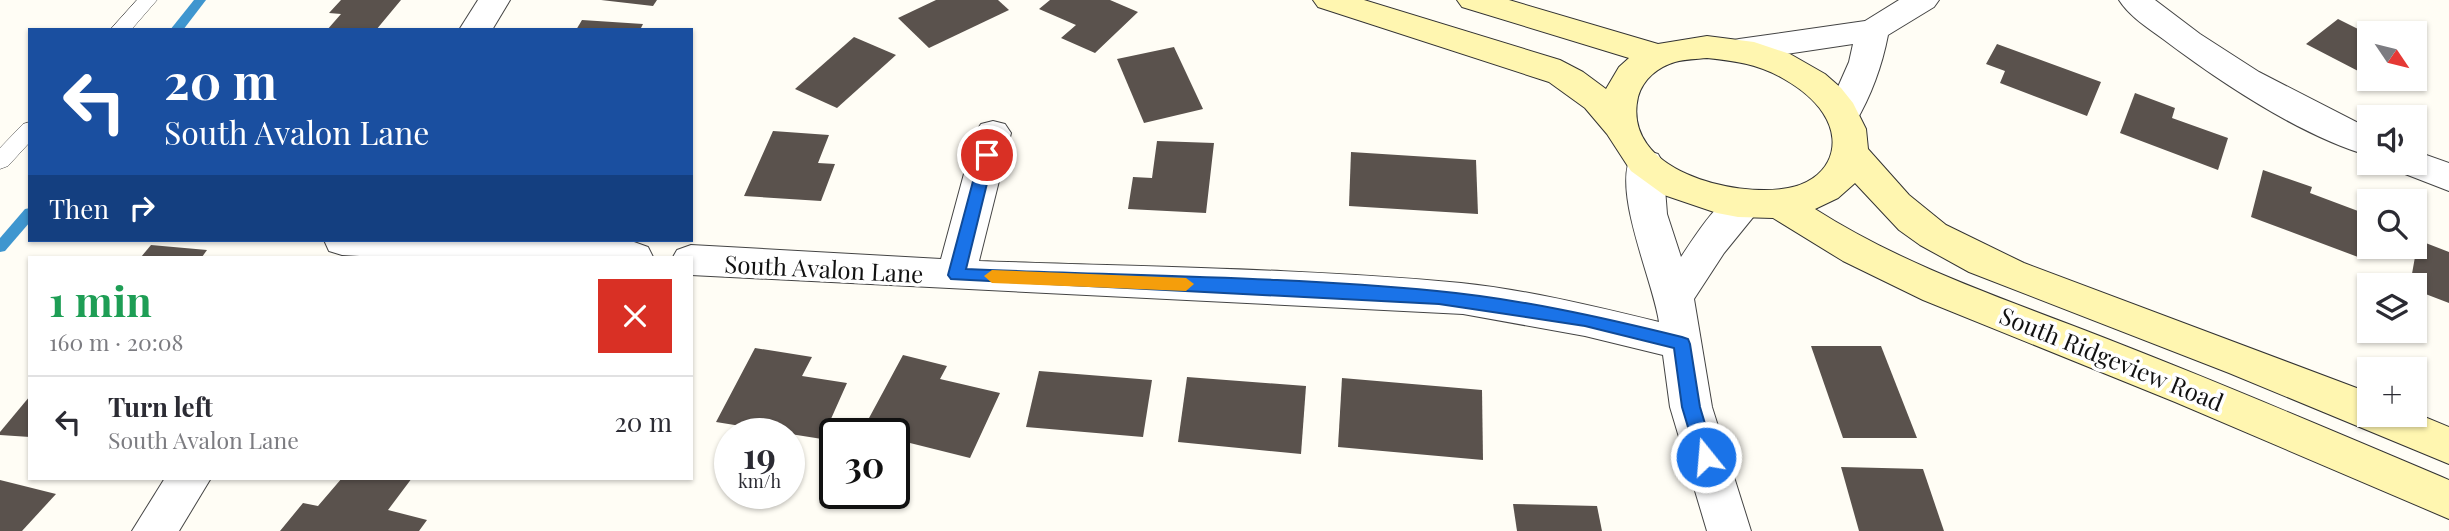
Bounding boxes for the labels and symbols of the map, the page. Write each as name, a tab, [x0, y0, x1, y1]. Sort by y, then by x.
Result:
north arrow	[2357, 21, 2427, 91]
pin	[957, 125, 1017, 185]
street label: South Avalon Lane	[724, 247, 924, 289]
street label: South Ridgeview Road	[1995, 298, 2229, 418]
speed limit sign: 30	[819, 418, 910, 509]
position arrow	[1669, 420, 1743, 494]

